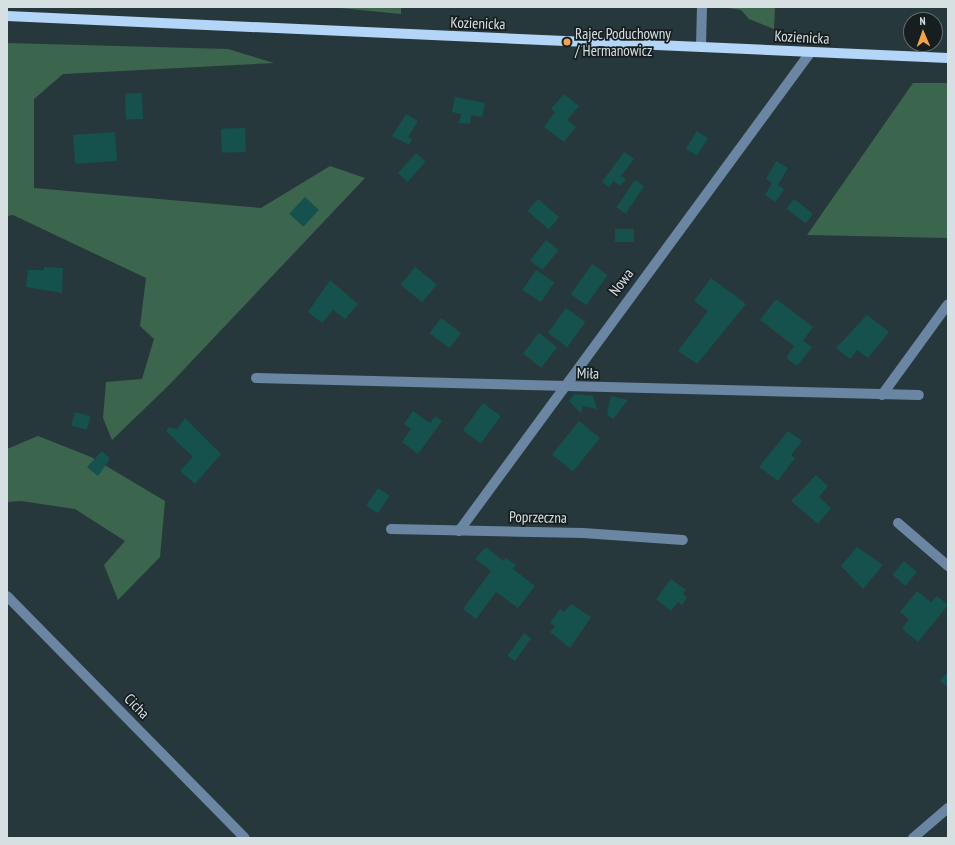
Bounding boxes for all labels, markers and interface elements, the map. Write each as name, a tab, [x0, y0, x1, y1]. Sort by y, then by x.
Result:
north arrow	[903, 12, 943, 52]
street label: Kozienicka	[450, 13, 506, 33]
text: N	[919, 14, 926, 28]
place label: Rajec Poduchowny / Hermanowicz	[575, 24, 671, 59]
street label: Kozienicka	[774, 27, 830, 47]
marker: Rajec Poduchowny / Hermanowicz	[562, 37, 572, 47]
street label: Nowa	[605, 265, 637, 299]
street label: Miła	[577, 364, 599, 382]
street label: Poprzeczna	[509, 507, 567, 527]
street label: Cicha	[121, 690, 153, 722]

